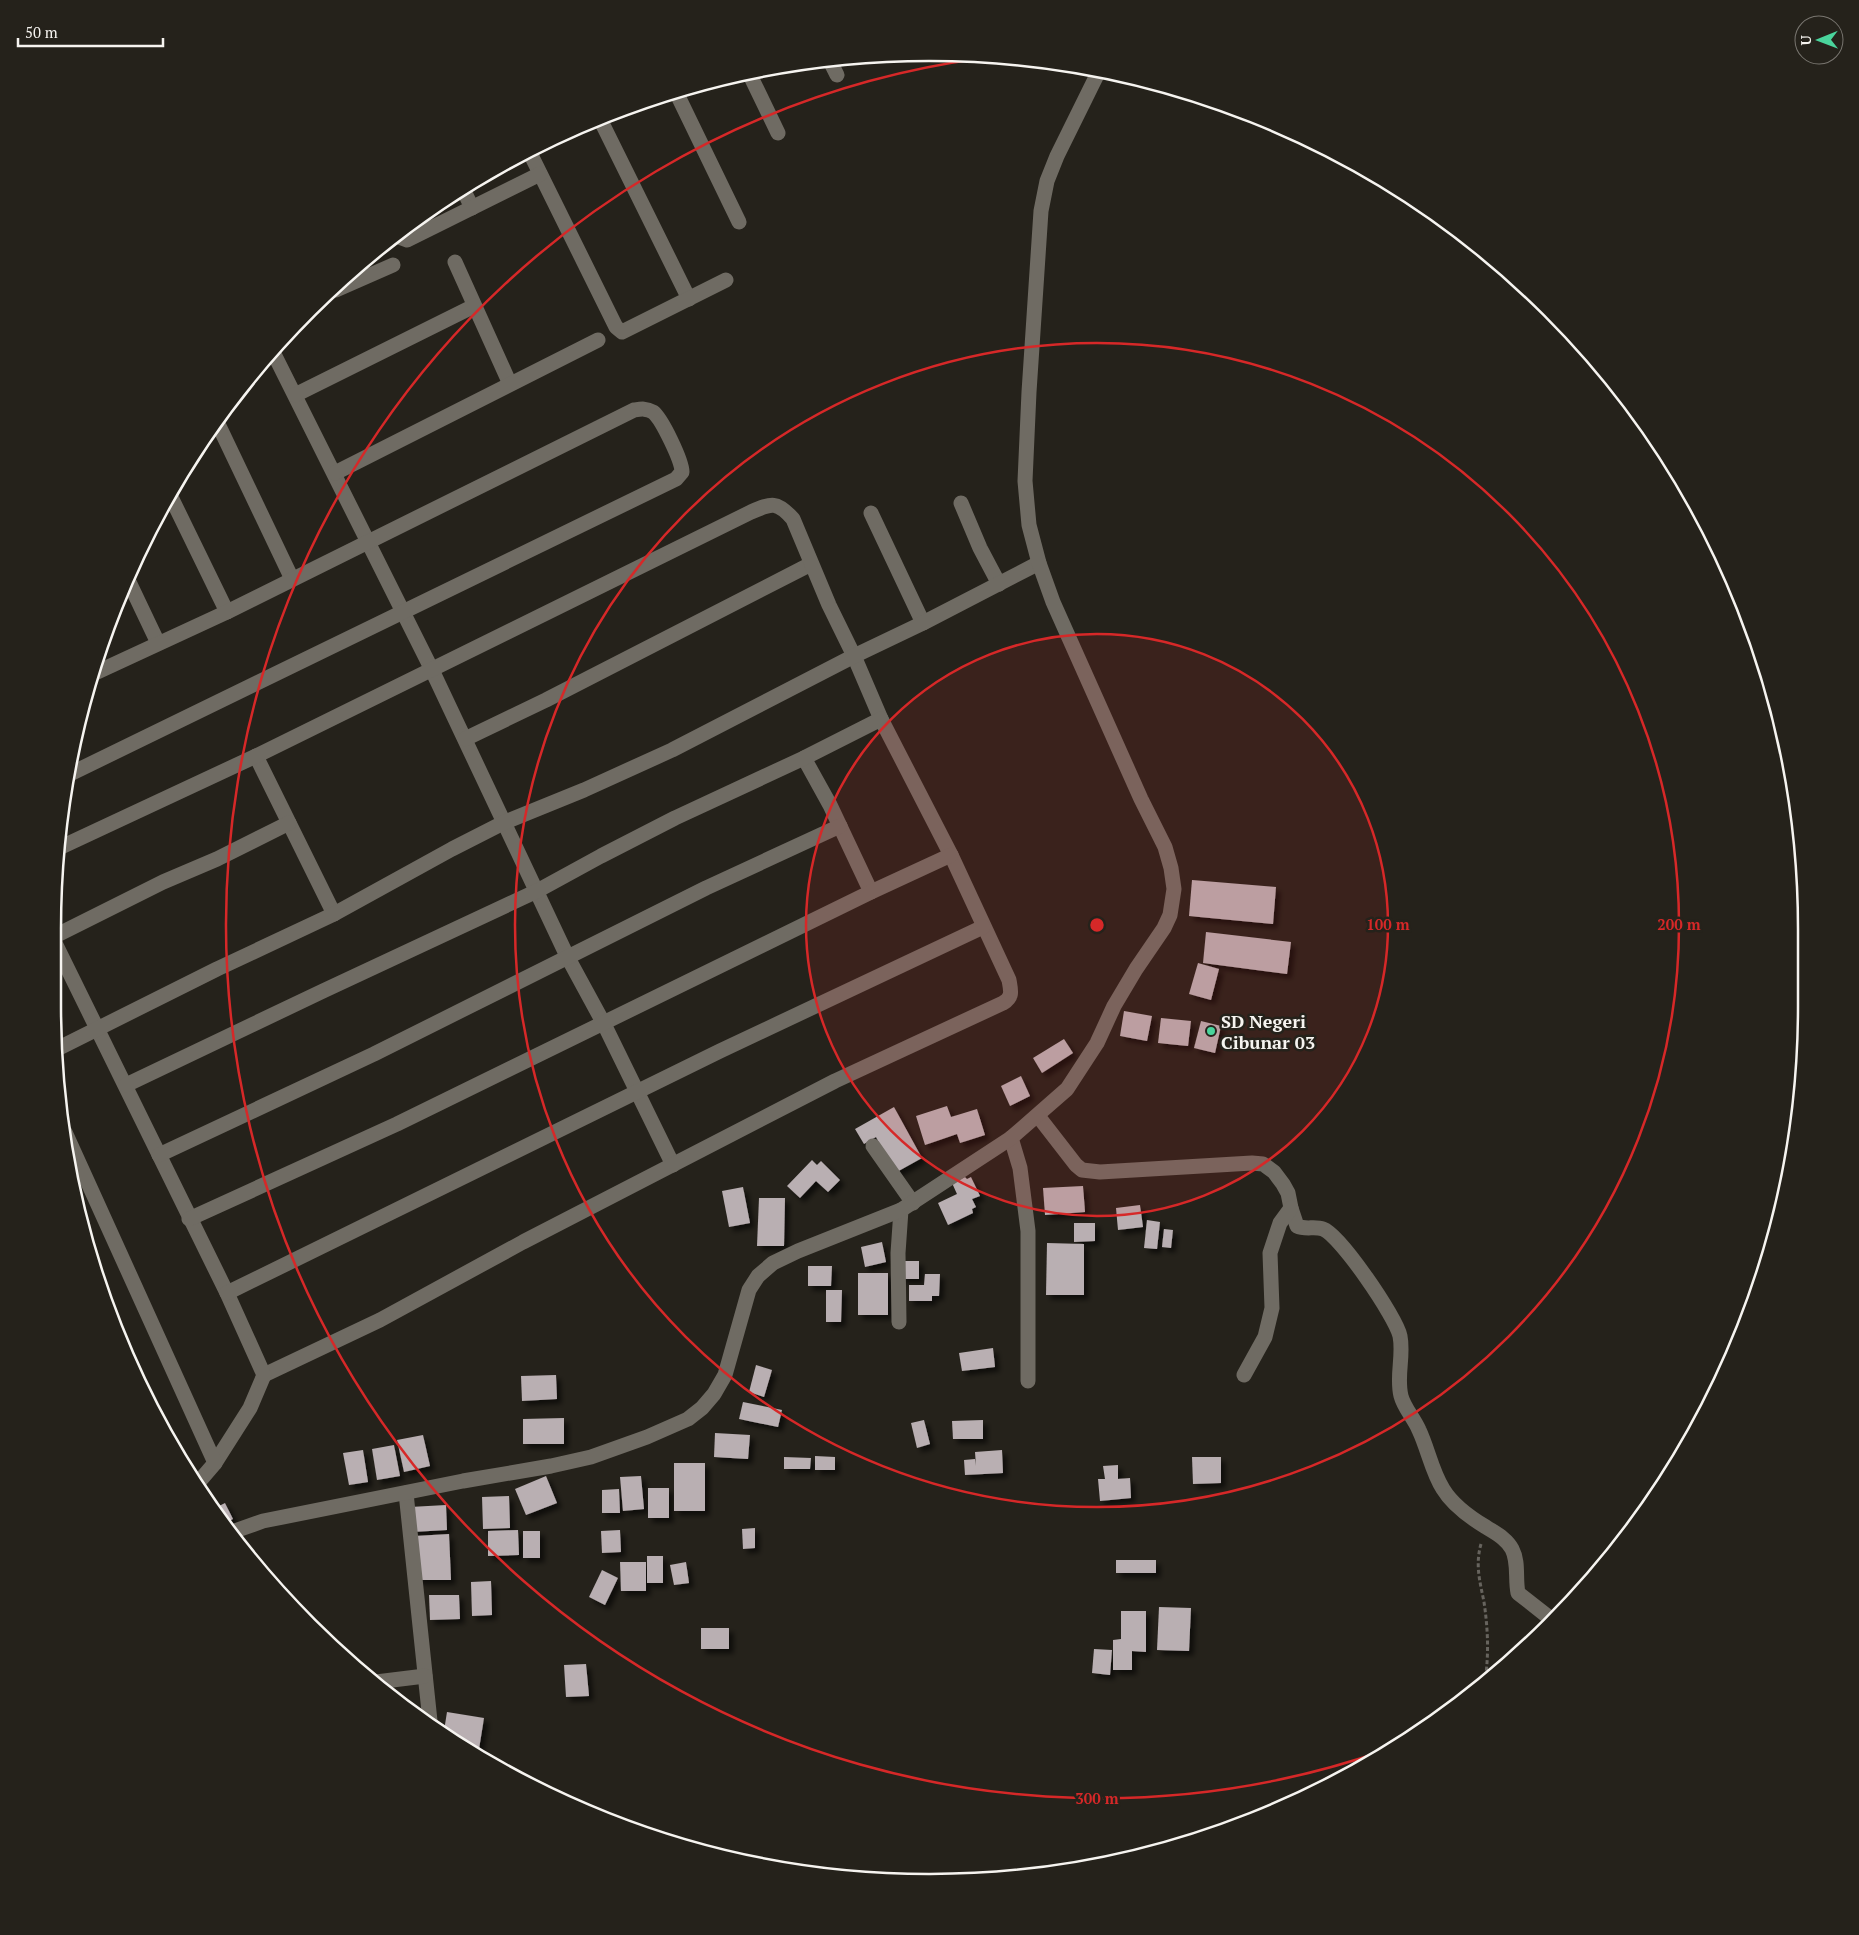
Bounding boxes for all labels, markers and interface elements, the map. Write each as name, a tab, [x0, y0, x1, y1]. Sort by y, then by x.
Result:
scale bar	[18, 15, 162, 47]
north arrow	[1794, 15, 1844, 65]
text: 50 m	[25, 22, 58, 42]
text: U	[1796, 35, 1815, 45]
text: 100 m	[1366, 914, 1410, 934]
text: 200 m	[1657, 914, 1701, 934]
centre of rings	[1088, 916, 1106, 934]
place label: SD Negeri Cibunar 03	[1221, 1009, 1315, 1054]
marker: SD Negeri Cibunar 03	[1205, 1025, 1217, 1037]
text: 300 m	[1075, 1788, 1119, 1808]

